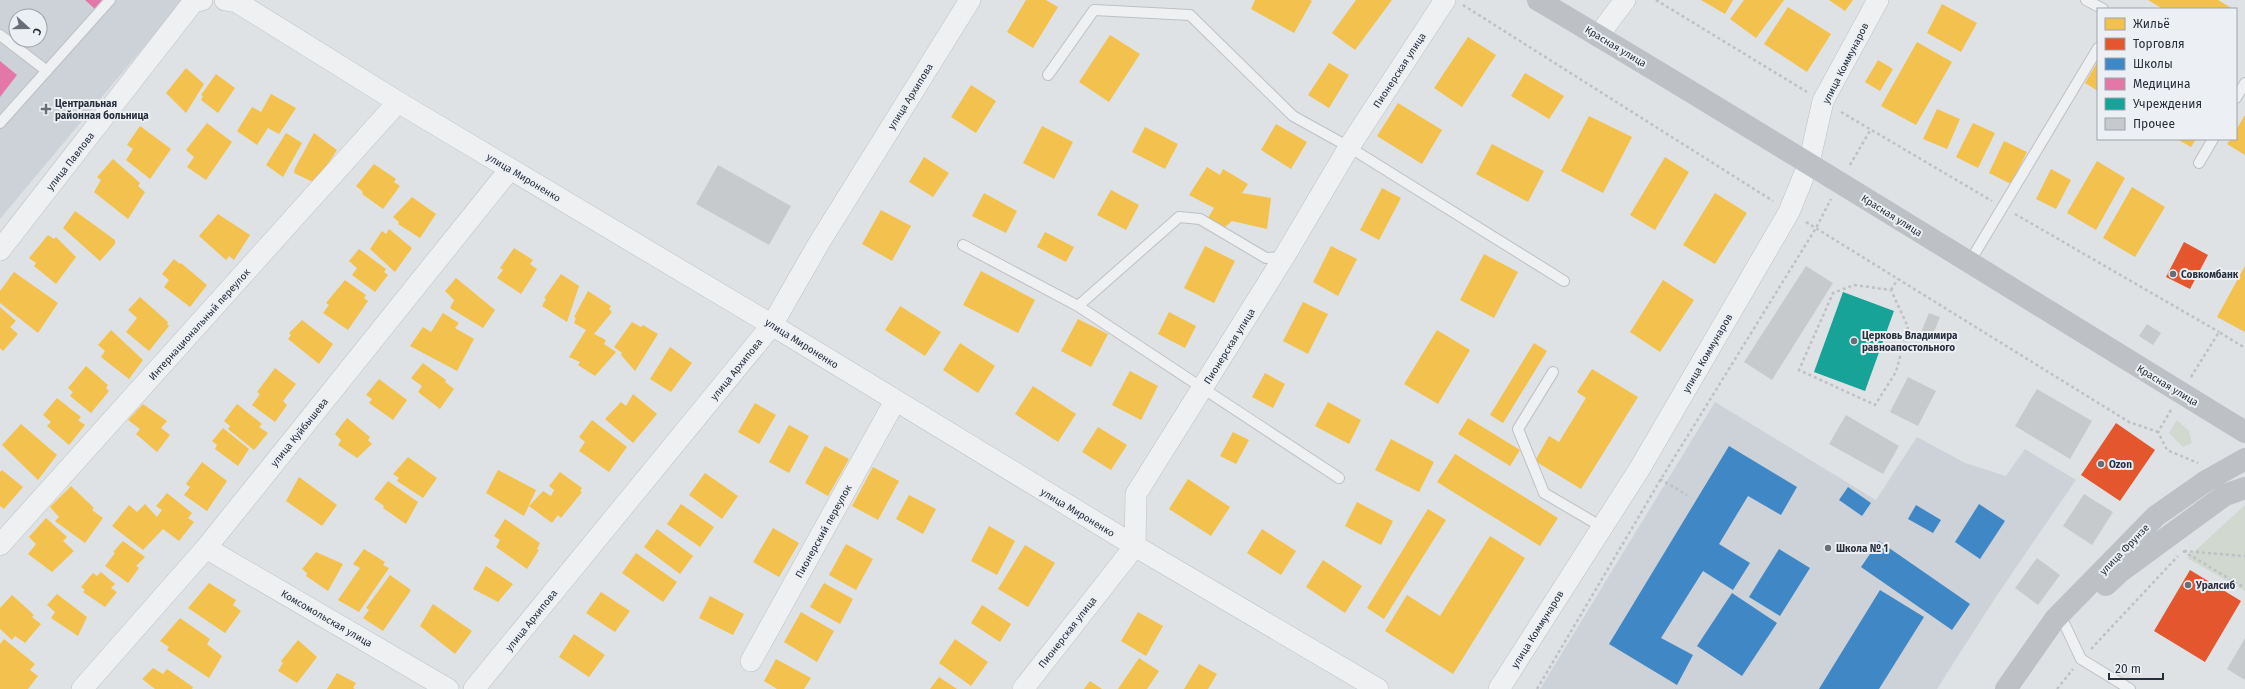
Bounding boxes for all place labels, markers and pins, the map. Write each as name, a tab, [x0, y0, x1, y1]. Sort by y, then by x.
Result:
place label: Центральная районная больница	[55, 98, 149, 122]
marker: Центральная районная больница	[40, 103, 52, 115]
marker: Совкомбанк	[2168, 269, 2178, 279]
place label: Совкомбанк	[2181, 269, 2239, 281]
place label: Церковь Владимира равноапостольного	[1862, 330, 1958, 354]
marker: Церковь Владимира равноапостольного	[1849, 336, 1859, 346]
marker: Ozon	[2096, 459, 2106, 469]
place label: Ozon	[2109, 459, 2132, 471]
marker: Школа № 1	[1823, 543, 1833, 553]
place label: Школа № 1	[1836, 543, 1888, 555]
marker: Уралсиб	[2183, 580, 2193, 590]
place label: Уралсиб	[2195, 580, 2236, 592]

